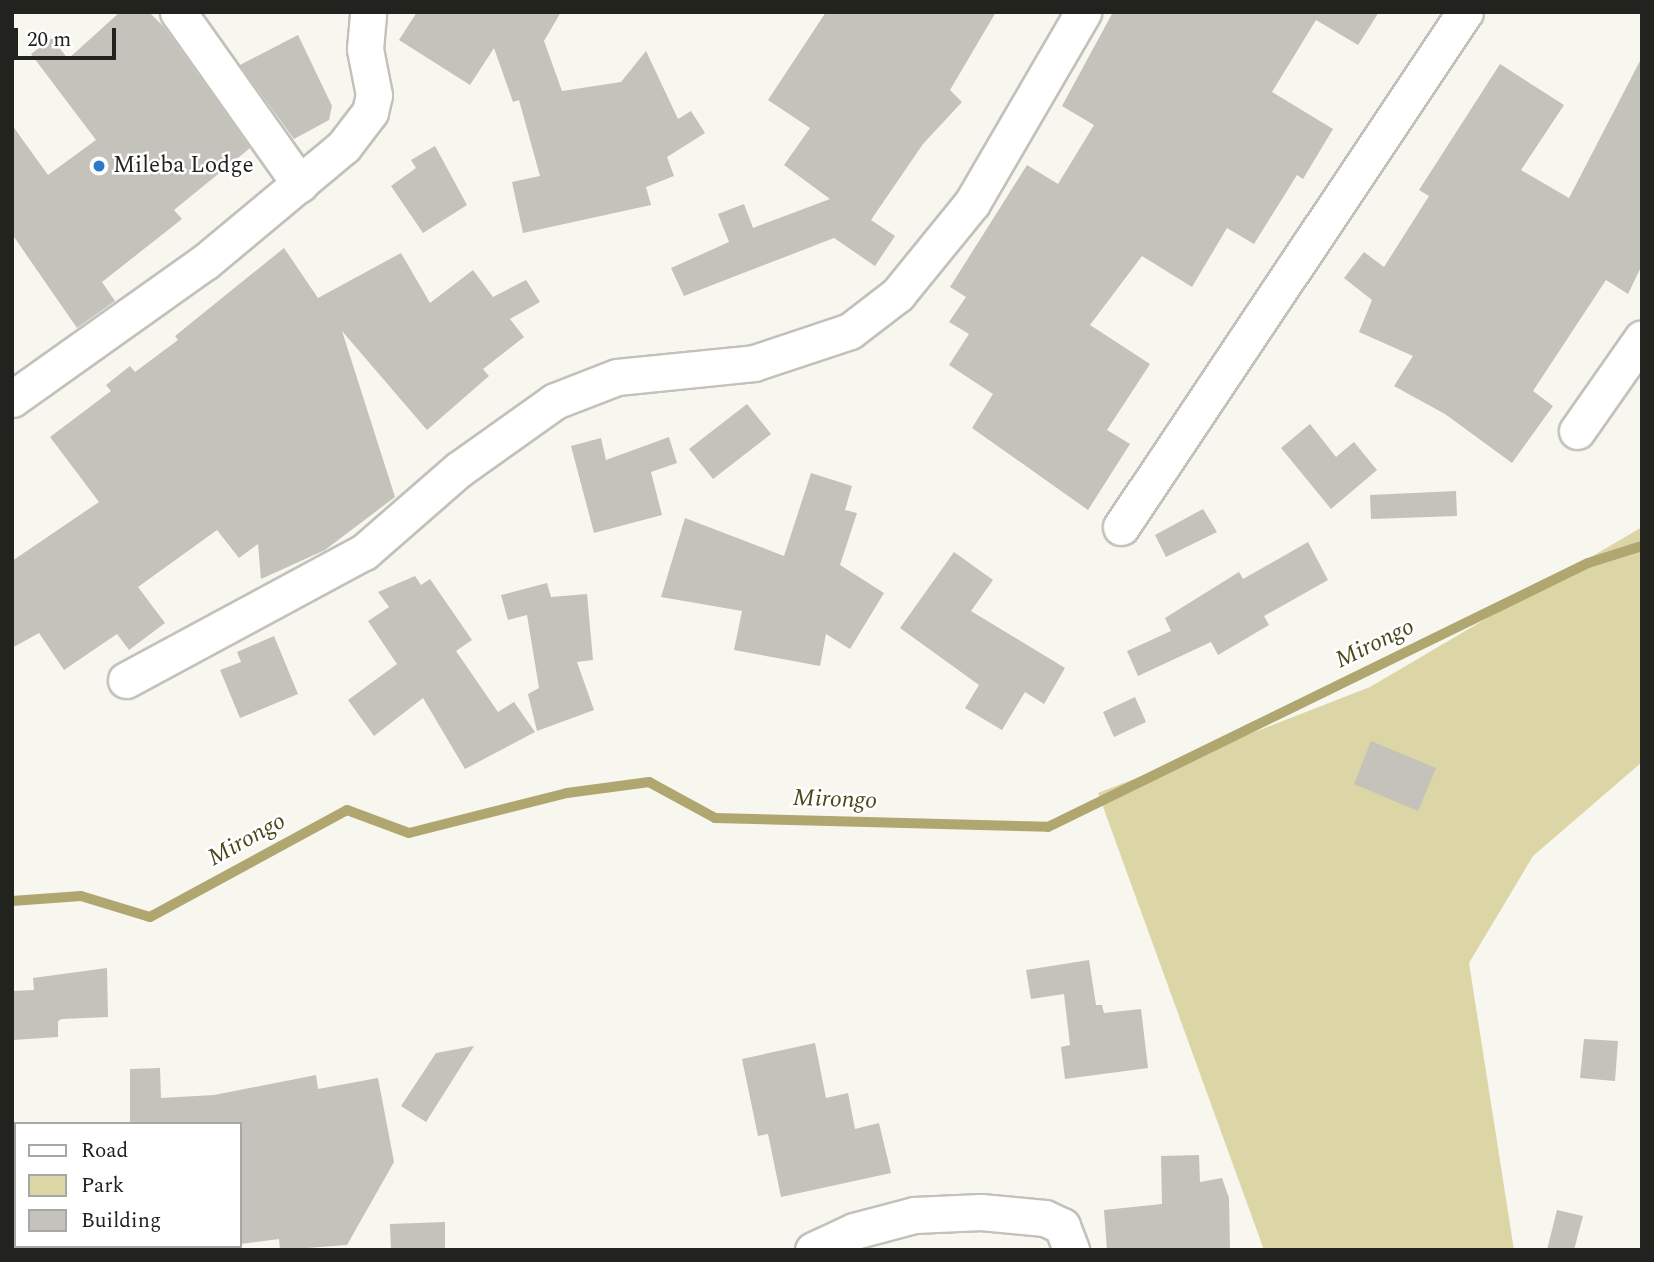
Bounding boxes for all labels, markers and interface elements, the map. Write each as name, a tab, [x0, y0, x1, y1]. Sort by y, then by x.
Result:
scale bar	[18, 14, 119, 58]
text: 20 m	[27, 24, 71, 56]
place label: Mileba Lodge	[113, 152, 254, 180]
marker: Mileba Lodge	[91, 158, 107, 174]
water label: Mirongo	[1331, 613, 1419, 675]
water label: Mirongo	[792, 784, 878, 816]
water label: Mirongo	[203, 807, 291, 873]
legend	[14, 1122, 242, 1248]
text: Road	[81, 1135, 128, 1167]
text: Park	[81, 1170, 124, 1202]
text: Building	[81, 1205, 161, 1237]

